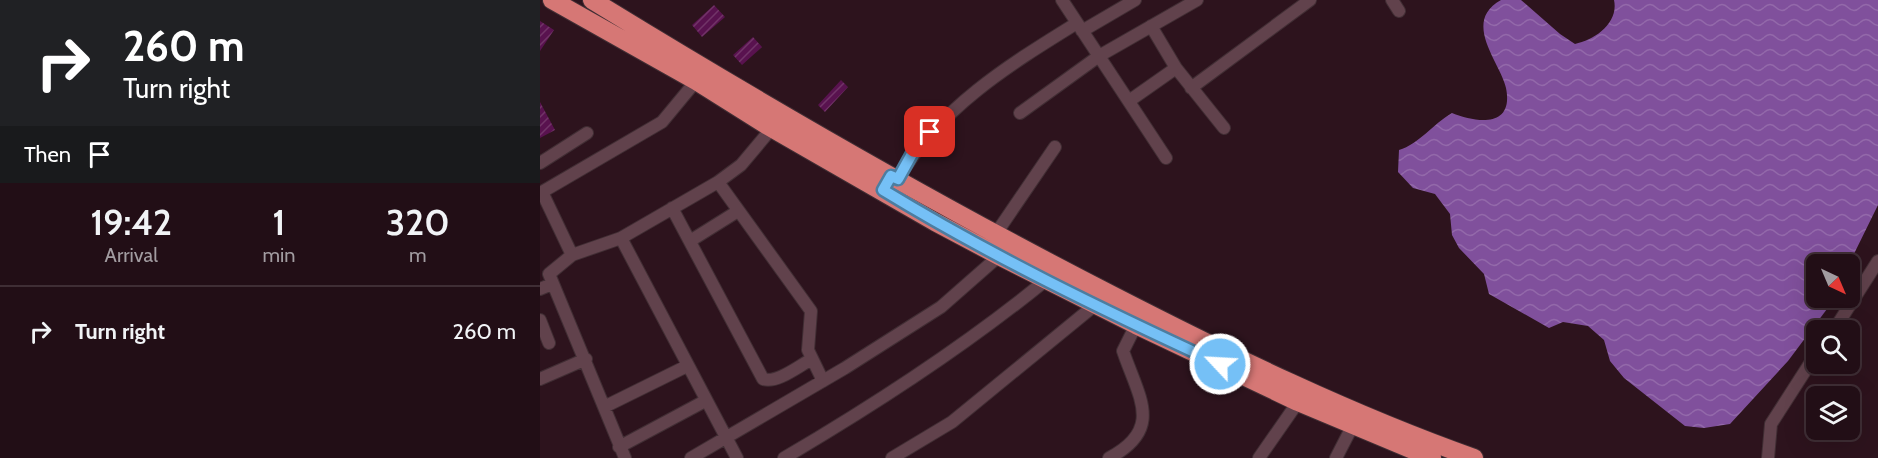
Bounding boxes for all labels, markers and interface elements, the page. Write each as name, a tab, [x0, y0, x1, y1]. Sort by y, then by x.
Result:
text: 260 m	[123, 20, 244, 72]
icon: right	[24, 24, 102, 102]
text: Turn right	[123, 72, 230, 105]
pin	[904, 106, 955, 157]
icon: arrive	[913, 115, 946, 148]
icon: arrive	[83, 138, 116, 171]
text: Then	[24, 141, 71, 168]
text: 19:42	[90, 200, 172, 244]
text: 1	[273, 200, 285, 244]
text: 320	[386, 200, 450, 244]
text: Arrival	[105, 243, 158, 267]
text: min	[262, 243, 295, 267]
text: m	[409, 243, 426, 267]
north arrow	[1806, 254, 1860, 308]
map controls	[1806, 254, 1860, 440]
icon: right	[24, 315, 57, 348]
text: Turn right	[75, 318, 165, 345]
text: 260 m	[452, 318, 516, 345]
button: search	[1806, 320, 1860, 374]
position arrow	[1188, 332, 1252, 396]
button: layers	[1806, 386, 1860, 440]

